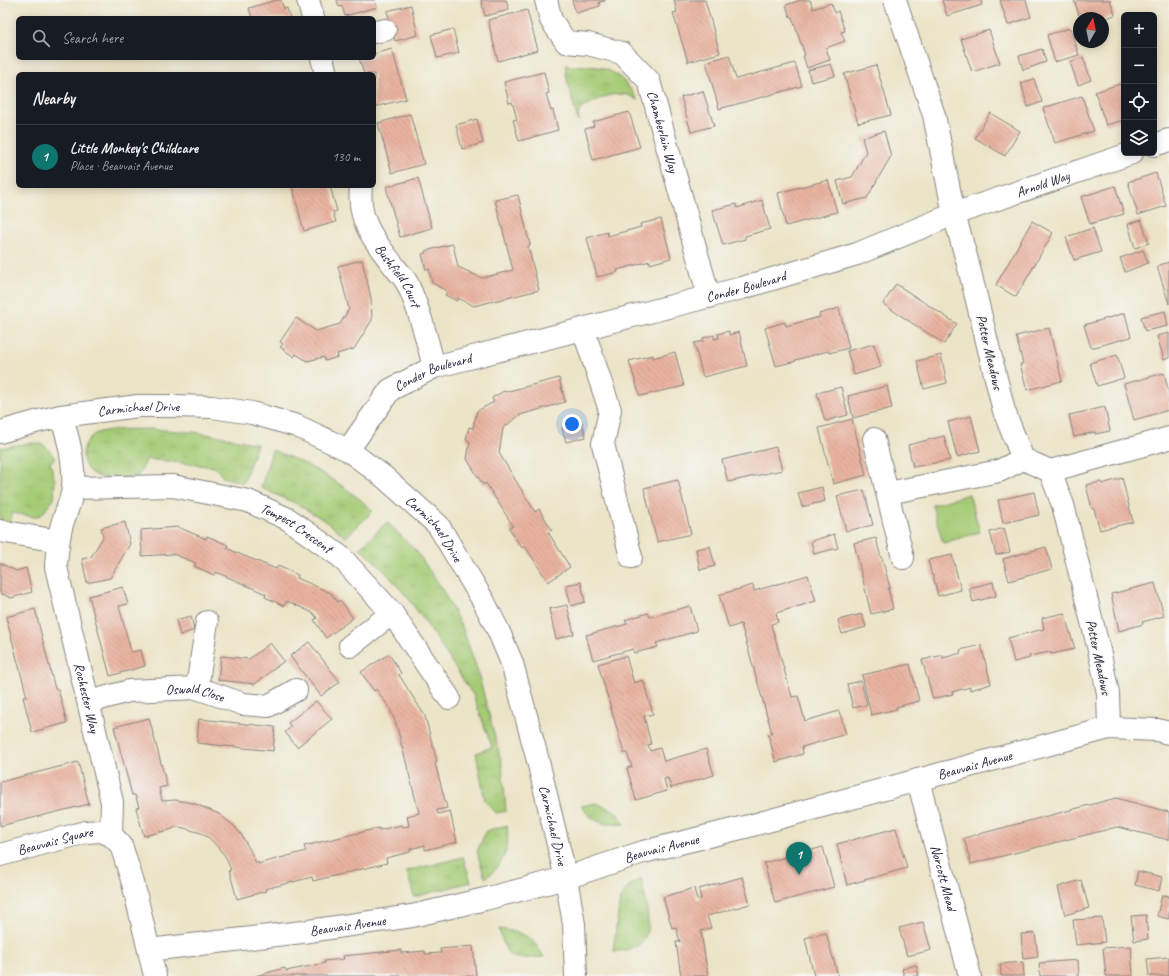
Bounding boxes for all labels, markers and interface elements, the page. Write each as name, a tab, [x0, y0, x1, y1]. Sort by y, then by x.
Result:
north arrow	[1073, 12, 1109, 48]
map controls	[1121, 12, 1157, 156]
button: +	[1121, 12, 1157, 48]
search box	[16, 16, 376, 60]
icon: search	[30, 27, 52, 49]
text: Search here	[62, 29, 123, 48]
button: −	[1121, 48, 1157, 84]
button: locate	[1121, 84, 1157, 120]
text: Nearby	[32, 88, 75, 109]
street label: Chamberlain Way	[643, 89, 682, 176]
button: layers	[1121, 120, 1157, 156]
text: Little Monkey's Childcare	[70, 139, 198, 158]
text: 1	[42, 149, 48, 165]
text: 130 m	[332, 149, 360, 165]
text: Place · Beauvais Avenue	[70, 158, 172, 174]
street label: Arnold Way	[1014, 167, 1073, 201]
street label: Bushfield Court	[371, 241, 425, 312]
street label: Conder Boulevard	[704, 267, 790, 306]
street label: Potter Meadows	[973, 313, 1007, 392]
street label: Conder Boulevard	[391, 349, 475, 395]
street label: Carmichael Drive	[97, 398, 181, 420]
your location	[562, 414, 582, 434]
street label: Carmichael Drive	[402, 492, 467, 566]
street label: Tempest Crescent	[258, 500, 337, 558]
street label: Potter Meadows	[1082, 618, 1115, 697]
street label: Rochester Way	[70, 661, 104, 736]
street label: Oswald Close	[165, 680, 228, 706]
street label: Beauvais Avenue	[936, 746, 1015, 783]
street label: Carmichael Drive	[535, 784, 571, 869]
street label: Beauvais Square	[16, 823, 95, 859]
street label: Beauvais Avenue	[622, 830, 702, 867]
pin: 1	[786, 842, 812, 875]
street label: Norcott Mead	[927, 843, 961, 915]
street label: Beauvais Avenue	[309, 912, 388, 940]

